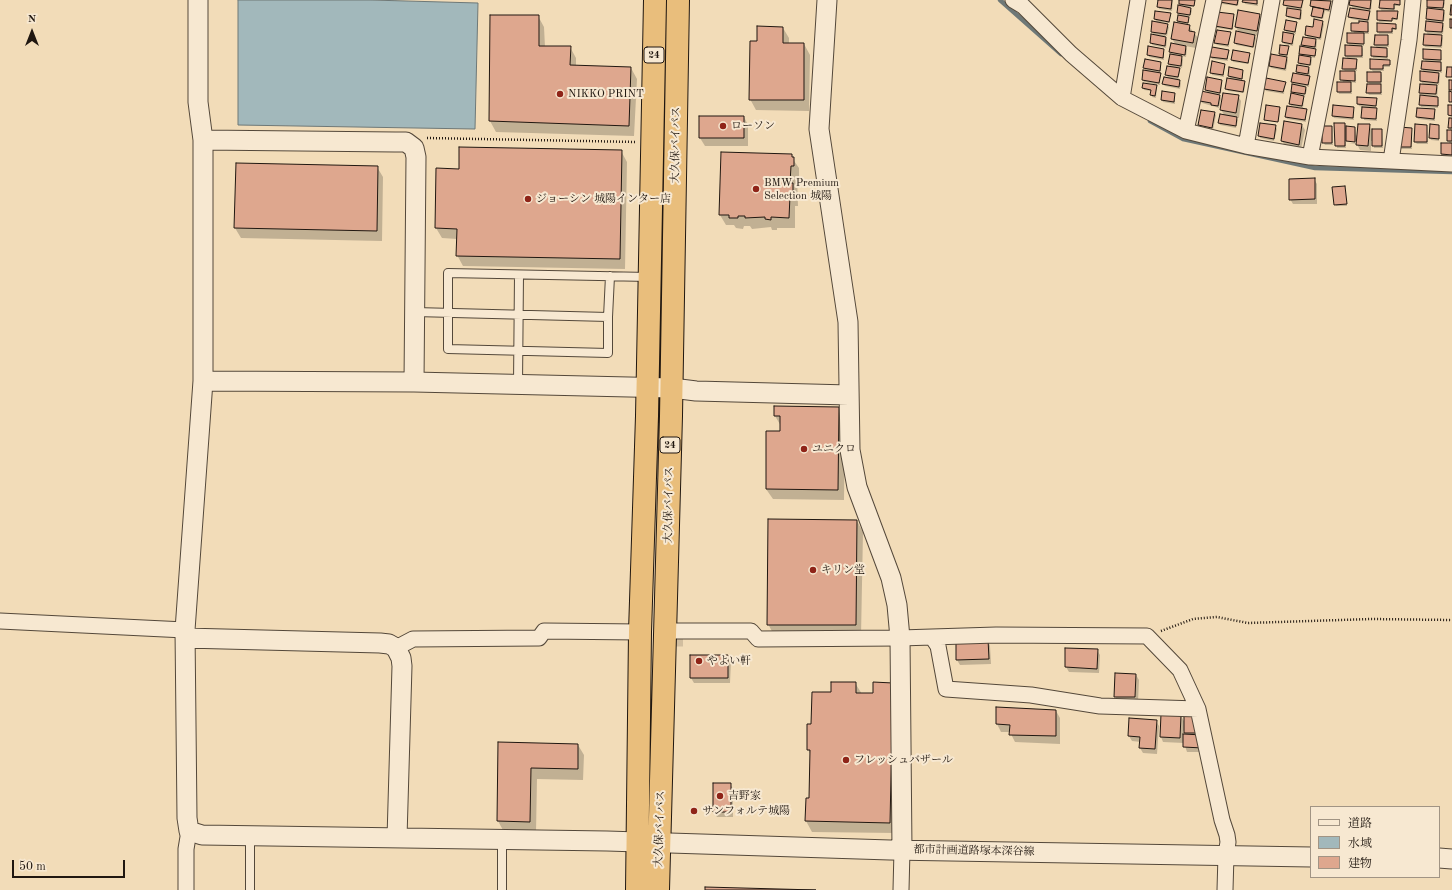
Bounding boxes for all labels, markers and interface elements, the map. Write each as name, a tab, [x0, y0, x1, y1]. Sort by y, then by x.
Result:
north arrow	[12, 12, 52, 52]
text: N	[28, 14, 36, 25]
road number: 24	[644, 47, 664, 63]
place label: NIKKO PRINT	[568, 87, 644, 101]
marker: NIKKO PRINT	[555, 89, 565, 99]
street label: 大久保バイパス	[669, 106, 683, 184]
place label: ローソン	[731, 119, 775, 133]
marker: ローソン	[718, 121, 728, 131]
place label: BMW Premium Selection 城陽	[764, 176, 839, 202]
marker: BMW Premium Selection 城陽	[751, 184, 761, 194]
place label: ジョーシン 城陽インター店	[536, 192, 671, 206]
marker: ジョーシン 城陽インター店	[523, 194, 533, 204]
road number: 24	[660, 437, 680, 453]
place label: ユニクロ	[812, 442, 856, 456]
marker: ユニクロ	[799, 444, 809, 454]
street label: 大久保バイパス	[662, 466, 676, 544]
place label: キリン堂	[821, 563, 865, 577]
marker: キリン堂	[808, 565, 818, 575]
place label: やよい軒	[707, 654, 751, 668]
marker: やよい軒	[694, 656, 704, 666]
place label: フレッシュバザール	[854, 753, 953, 767]
marker: フレッシュバザール	[841, 755, 851, 765]
place label: 吉野家	[728, 789, 761, 803]
street label: 大久保バイパス	[652, 790, 668, 868]
marker: 吉野家	[715, 791, 725, 801]
place label: サンフォルテ城陽	[702, 804, 790, 818]
marker: サンフォルテ城陽	[689, 806, 699, 816]
legend	[1310, 806, 1440, 878]
text: 道路	[1348, 818, 1372, 830]
text: 水域	[1348, 838, 1372, 850]
street label: 都市計画道路塚本深谷線	[913, 843, 1035, 859]
scale bar	[14, 852, 127, 878]
text: 建物	[1348, 858, 1372, 870]
text: 50 m	[19, 861, 46, 873]

